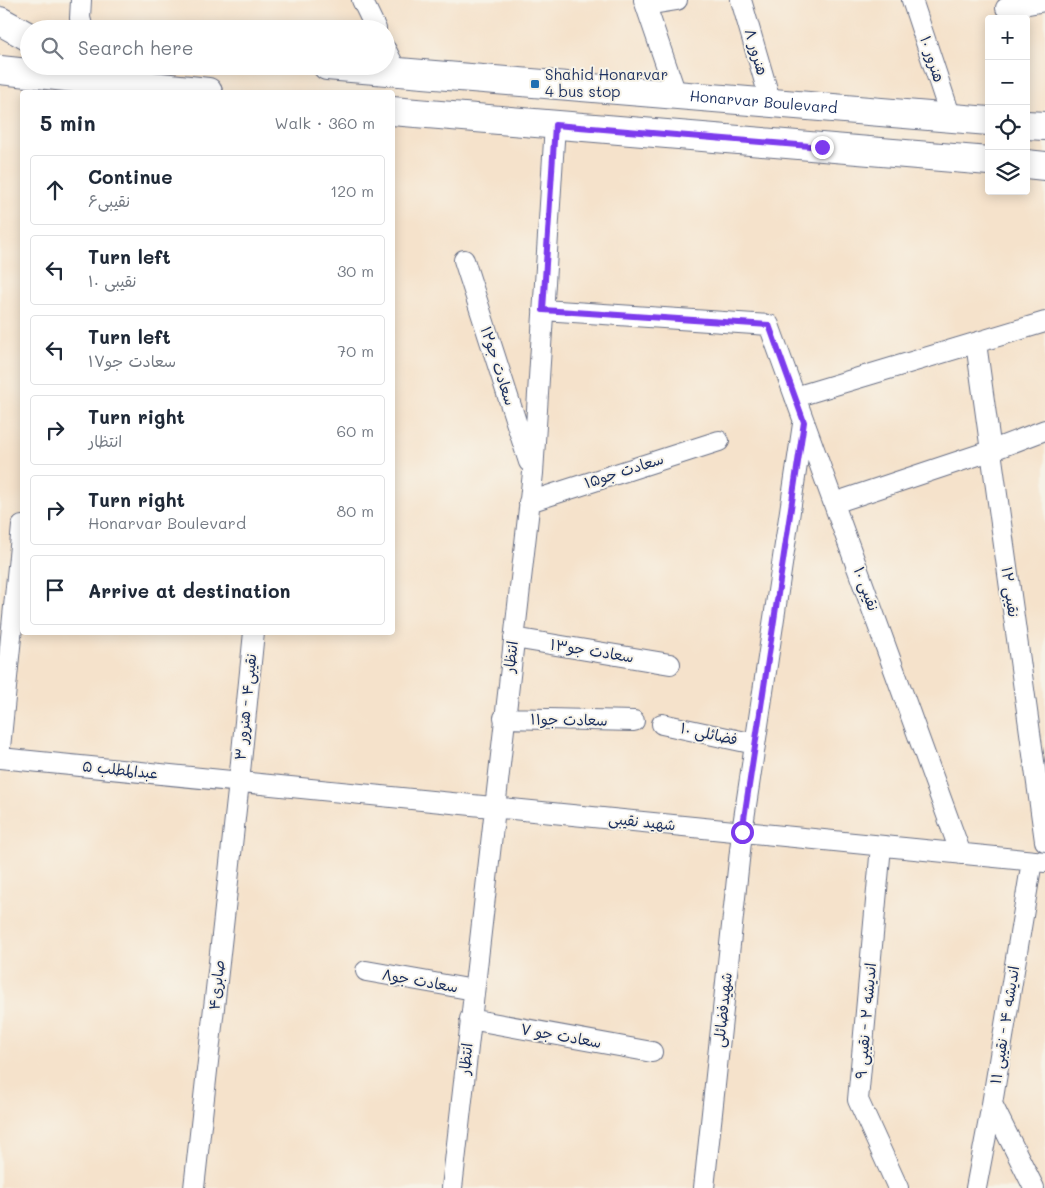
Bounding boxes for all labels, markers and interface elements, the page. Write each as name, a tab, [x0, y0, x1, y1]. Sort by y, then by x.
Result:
map controls	[985, 15, 1030, 195]
button: +	[985, 15, 1030, 60]
search box	[20, 20, 395, 75]
street label: هنرور ۸	[741, 26, 773, 77]
street label: هنرور ۱۰	[916, 33, 950, 84]
icon: search	[38, 34, 66, 62]
text: Search here	[78, 35, 194, 60]
button: −	[985, 60, 1030, 105]
place label: Shahid Honarvar 4 bus stop	[545, 64, 668, 101]
marker: Shahid Honarvar 4 bus stop	[529, 78, 541, 90]
street label: Honarvar Boulevard	[689, 85, 838, 117]
button: locate	[985, 105, 1030, 150]
text: 5 min	[40, 109, 96, 136]
text: Walk · 360 m	[274, 112, 375, 133]
route end	[811, 136, 834, 159]
button: layers	[985, 150, 1030, 195]
text: Continue	[88, 164, 173, 189]
icon: ahead	[41, 176, 69, 204]
text: 120 m	[330, 180, 374, 201]
text: نقیبی۶	[88, 190, 130, 211]
text: Turn left	[88, 244, 171, 269]
icon: left	[41, 256, 69, 284]
text: 30 m	[337, 260, 374, 281]
text: نقیبی ۱۰	[88, 270, 137, 291]
text: Turn left	[88, 324, 171, 349]
street label: سعادت جو۱۲	[477, 324, 521, 408]
icon: left	[41, 336, 69, 364]
text: 70 m	[337, 340, 374, 361]
text: سعادت جو۱۷	[88, 350, 176, 371]
text: Turn right	[88, 404, 185, 429]
icon: right	[41, 416, 69, 444]
text: 60 m	[337, 420, 374, 441]
text: انتظار	[88, 430, 122, 451]
street label: سعادت جو۱۵	[581, 448, 666, 492]
text: Turn right	[88, 487, 185, 512]
icon: right	[41, 496, 69, 524]
text: 80 m	[337, 500, 374, 521]
text: Honarvar Boulevard	[88, 512, 246, 533]
street label: نقیبی ۱۰	[849, 564, 884, 614]
street label: نقیبی ۱۲	[997, 565, 1024, 619]
icon: arrive	[41, 576, 69, 604]
text: Arrive at destination	[88, 578, 291, 603]
street label: سعادت جو۱۳	[549, 634, 635, 666]
street label: انتظار	[498, 640, 522, 675]
street label: نقیبی۴ - هنرور ۳	[229, 653, 262, 761]
street label: سعادت جو۱۱	[530, 708, 608, 730]
street label: فضائلی ۱۰	[678, 717, 740, 750]
street label: عبدالمطلب ۵	[81, 755, 159, 783]
street label: شهید نقیبی	[607, 808, 677, 835]
route start	[731, 821, 754, 844]
street label: صابری۴	[203, 959, 229, 1011]
street label: اندیشه ۲ - نقیبی ۹	[850, 962, 881, 1080]
street label: سعادت جو۸	[381, 963, 460, 997]
street label: اندیشه ۴ - نقیبی ۱۱	[985, 964, 1024, 1085]
street label: شهیدفضائلی	[708, 971, 737, 1049]
street label: سعادت جو ۷	[519, 1018, 603, 1052]
street label: انتظار	[453, 1042, 477, 1077]

